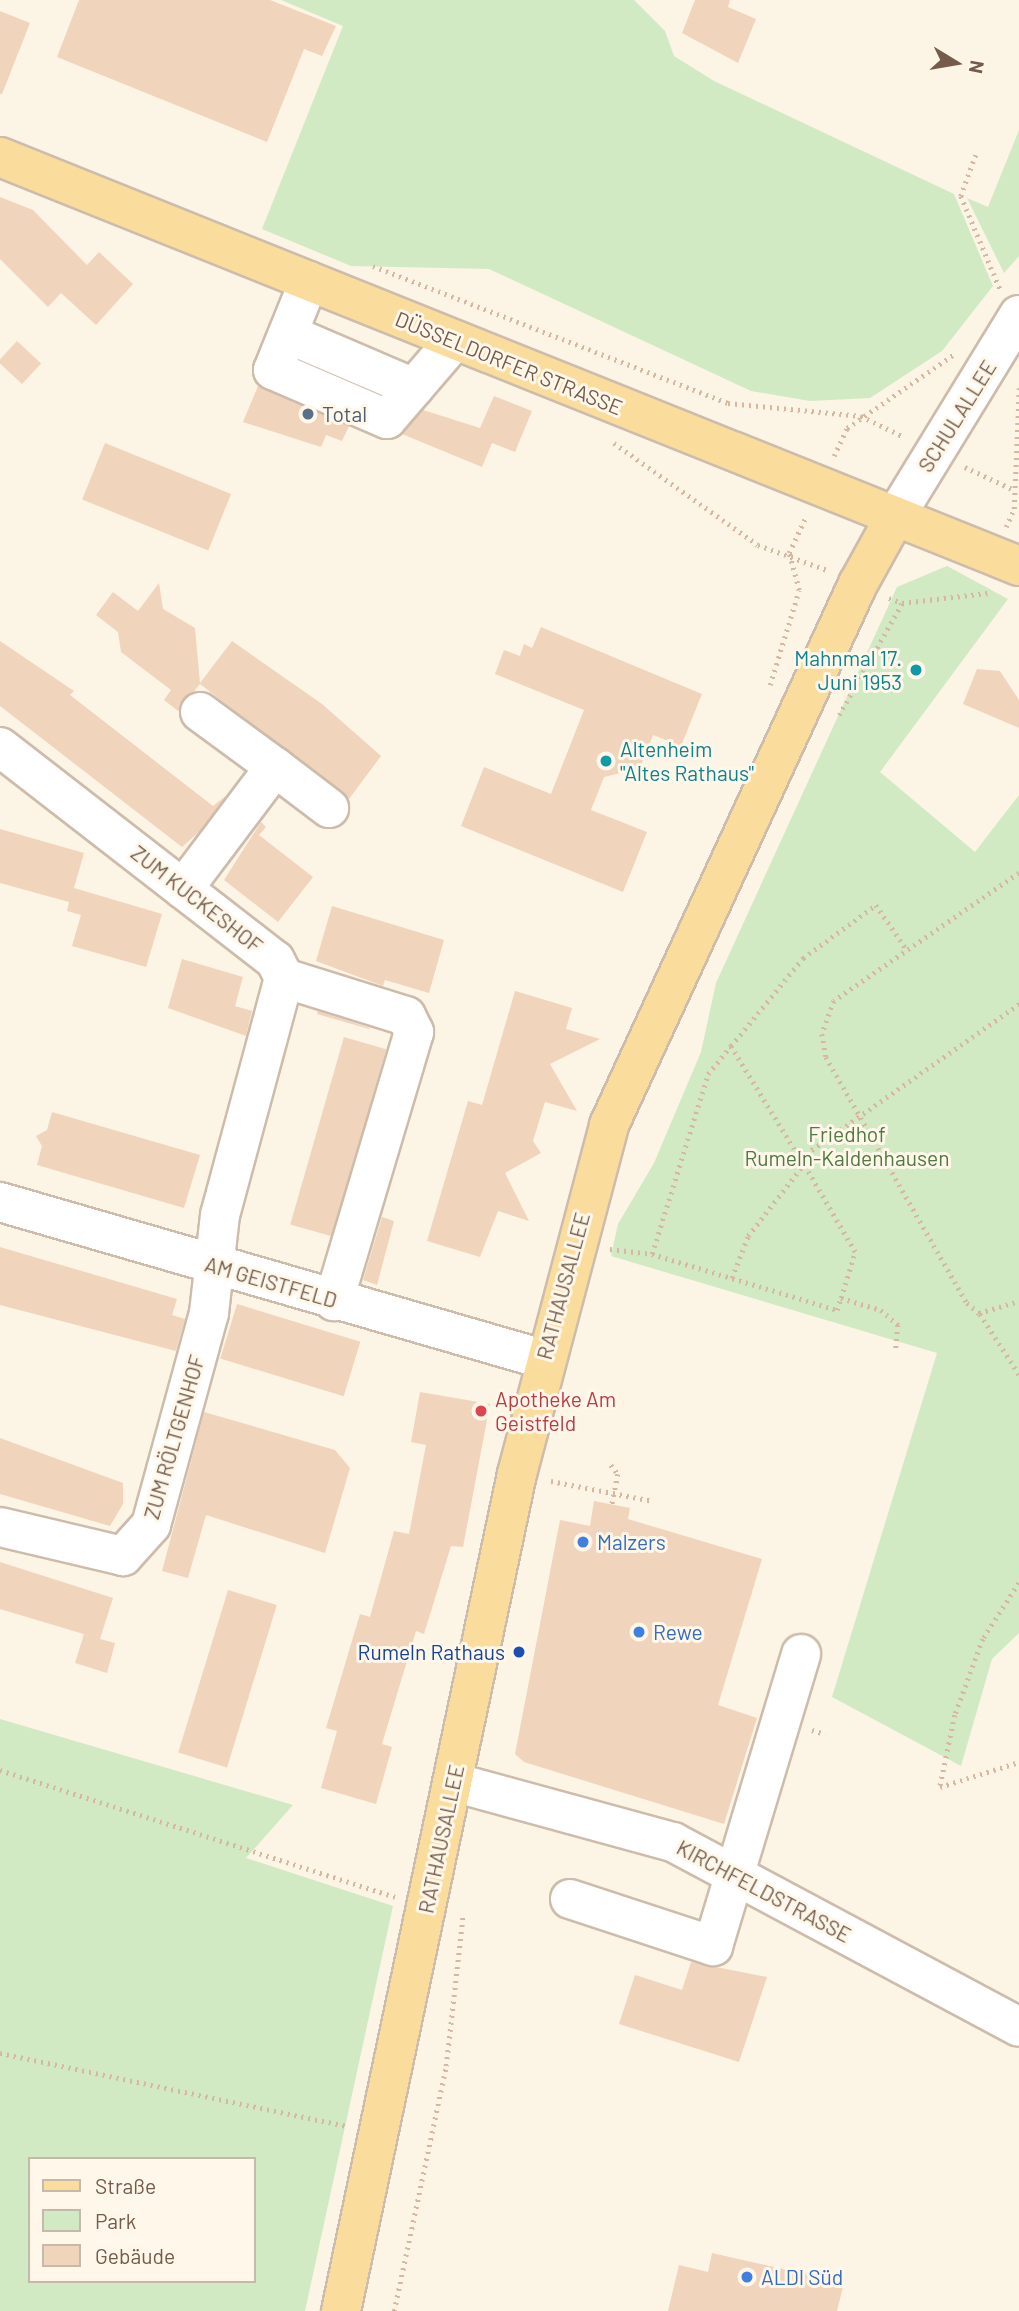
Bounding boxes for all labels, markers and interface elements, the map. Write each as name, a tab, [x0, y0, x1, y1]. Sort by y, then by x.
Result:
north arrow	[921, 28, 991, 98]
text: N	[965, 59, 990, 75]
street label: DÜSSELDORFER STRASSE	[392, 306, 626, 420]
street label: SCHULALLEE	[913, 355, 1001, 477]
place label: Total	[322, 401, 367, 427]
marker: Total	[300, 406, 316, 422]
place label: Mahnmal 17. Juni 1953	[794, 645, 902, 695]
marker: Mahnmal 17. Juni 1953	[908, 662, 924, 678]
place label: Altenheim "Altes Rathaus"	[620, 736, 754, 786]
marker: Altenheim "Altes Rathaus"	[598, 753, 614, 769]
street label: ZUM KUCKESHOF	[126, 840, 268, 958]
park label: Friedhof Rumeln-Kaldenhausen	[744, 1121, 950, 1171]
street label: RATHAUSALLEE	[531, 1210, 595, 1362]
street label: AM GEISTFELD	[202, 1251, 340, 1313]
street label: ZUM RÖLTGENHOF	[138, 1352, 210, 1522]
place label: Apotheke Am Geistfeld	[495, 1386, 616, 1436]
marker: Apotheke Am Geistfeld	[473, 1403, 489, 1419]
place label: Malzers	[597, 1529, 666, 1555]
marker: Malzers	[575, 1534, 591, 1550]
place label: Rewe	[653, 1619, 703, 1645]
marker: Rewe	[631, 1624, 647, 1640]
place label: Rumeln Rathaus	[358, 1639, 505, 1665]
marker: Rumeln Rathaus	[511, 1644, 527, 1660]
street label: RATHAUSALLEE	[413, 1762, 469, 1916]
street label: KIRCHFELDSTRASSE	[673, 1834, 855, 1948]
legend	[28, 2157, 256, 2283]
text: Straße	[95, 2173, 156, 2198]
text: Park	[95, 2208, 136, 2233]
text: Gebäude	[95, 2243, 175, 2268]
place label: ALDI Süd	[761, 2264, 843, 2290]
marker: ALDI Süd	[739, 2269, 755, 2285]

